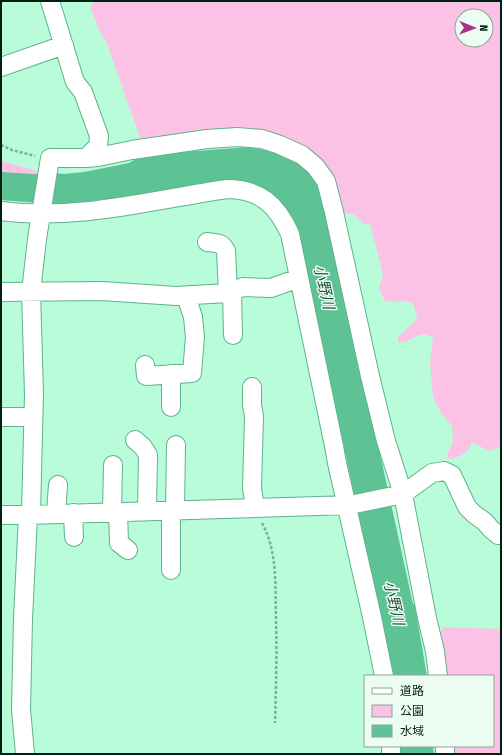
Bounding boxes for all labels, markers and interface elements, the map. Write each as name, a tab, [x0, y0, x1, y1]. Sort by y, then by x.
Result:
north arrow	[454, 8, 494, 48]
text: N	[477, 25, 490, 32]
water label: 小野川	[310, 263, 338, 313]
water label: 小野川	[380, 579, 408, 629]
legend	[364, 675, 494, 747]
text: 道路	[400, 684, 424, 698]
text: 公園	[400, 704, 424, 718]
text: 水域	[400, 724, 424, 738]

